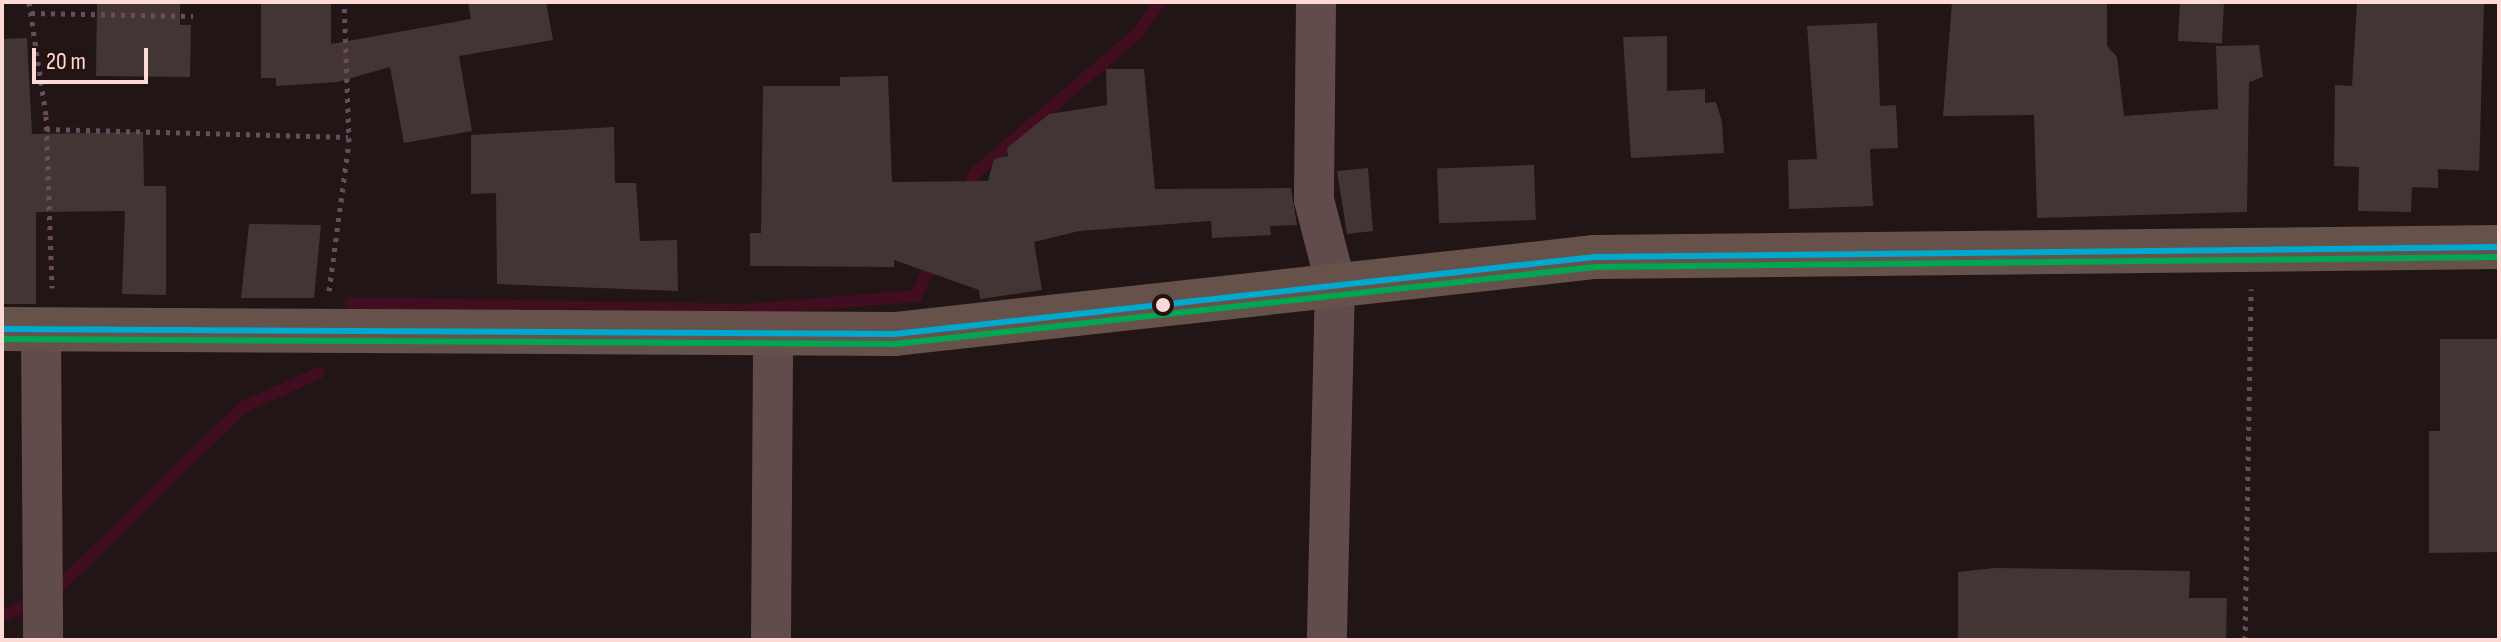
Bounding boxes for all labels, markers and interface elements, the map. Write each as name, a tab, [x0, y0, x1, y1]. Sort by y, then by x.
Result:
scale bar	[36, 32, 152, 82]
text: 20 m	[46, 47, 86, 76]
unlabelled marker	[1155, 297, 1171, 313]

